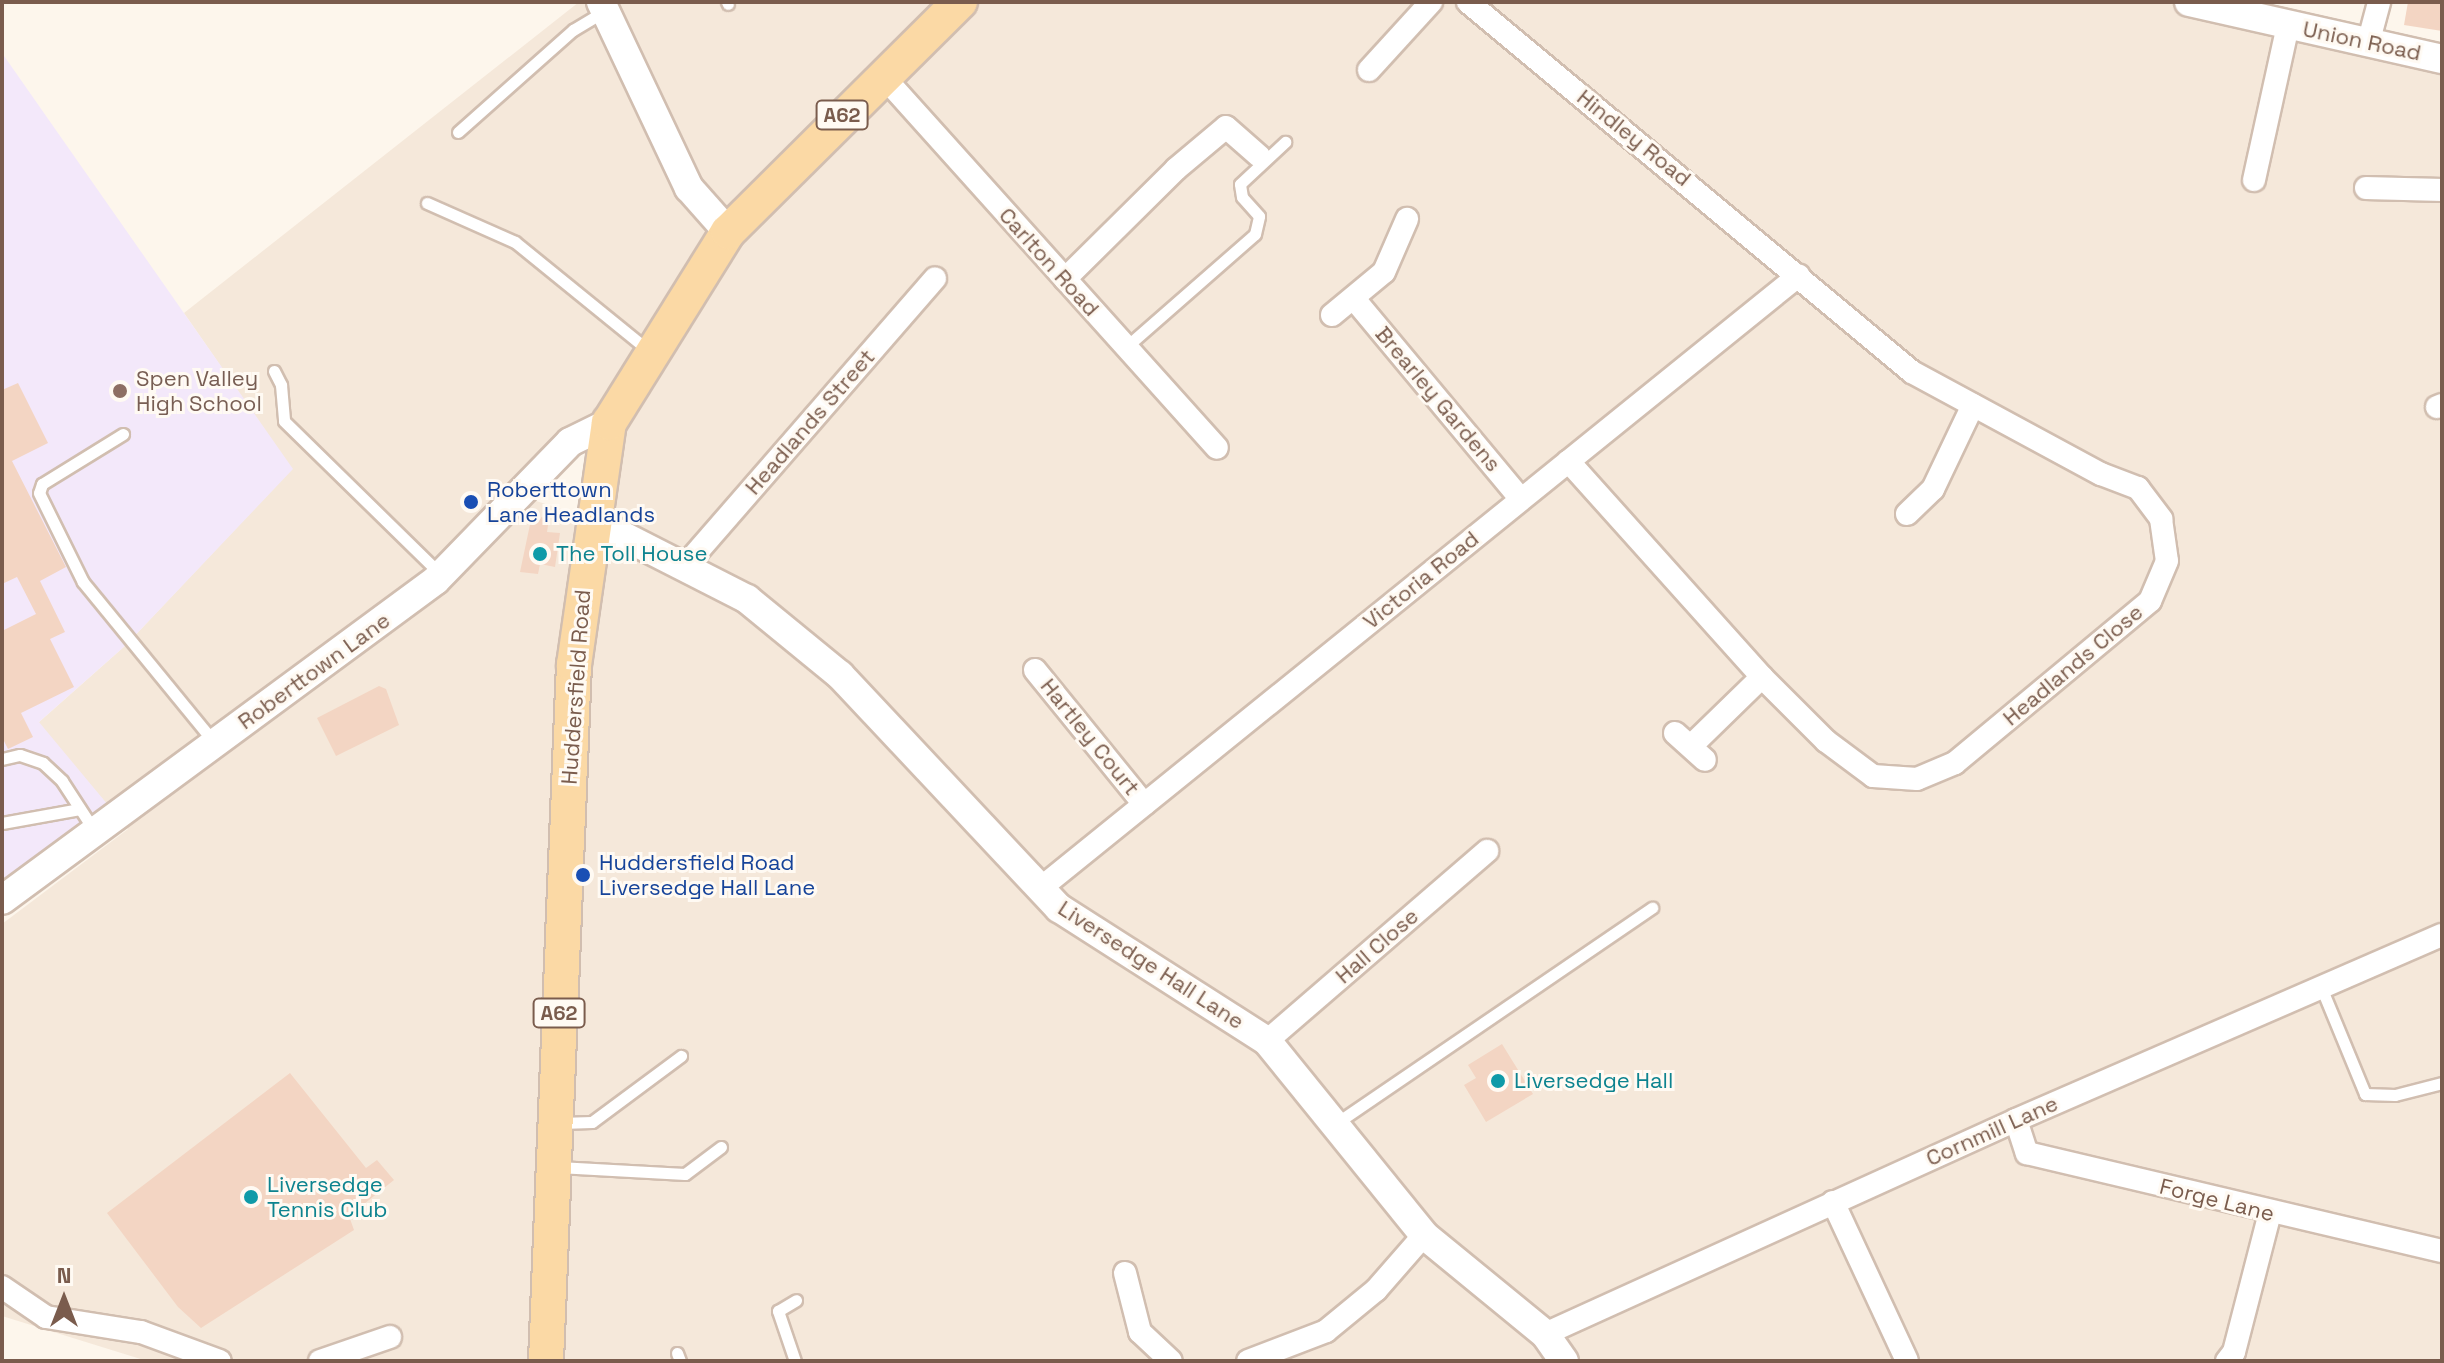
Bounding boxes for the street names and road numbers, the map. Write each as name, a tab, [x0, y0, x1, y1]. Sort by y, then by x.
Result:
street label: Union Road	[2300, 16, 2424, 66]
street label: Hindley Road	[1572, 84, 1696, 192]
road number: A62	[814, 99, 870, 131]
street label: Carlton Road	[993, 202, 1105, 322]
street label: Brearley Gardens	[1370, 321, 1506, 477]
street label: Headlands Street	[740, 344, 880, 500]
street label: Victoria Road	[1358, 525, 1484, 635]
street label: Huddersfield Road	[556, 589, 596, 785]
street label: Headlands Close	[1998, 599, 2148, 731]
street label: Roberttown Lane	[233, 607, 395, 735]
street label: Hartley Court	[1035, 673, 1145, 801]
street label: Liversedge Hall Lane	[1053, 895, 1249, 1035]
street label: Hall Close	[1330, 903, 1424, 989]
road number: A62	[531, 997, 587, 1029]
street label: Cornmill Lane	[1922, 1090, 2062, 1172]
street label: Forge Lane	[2157, 1173, 2277, 1227]

